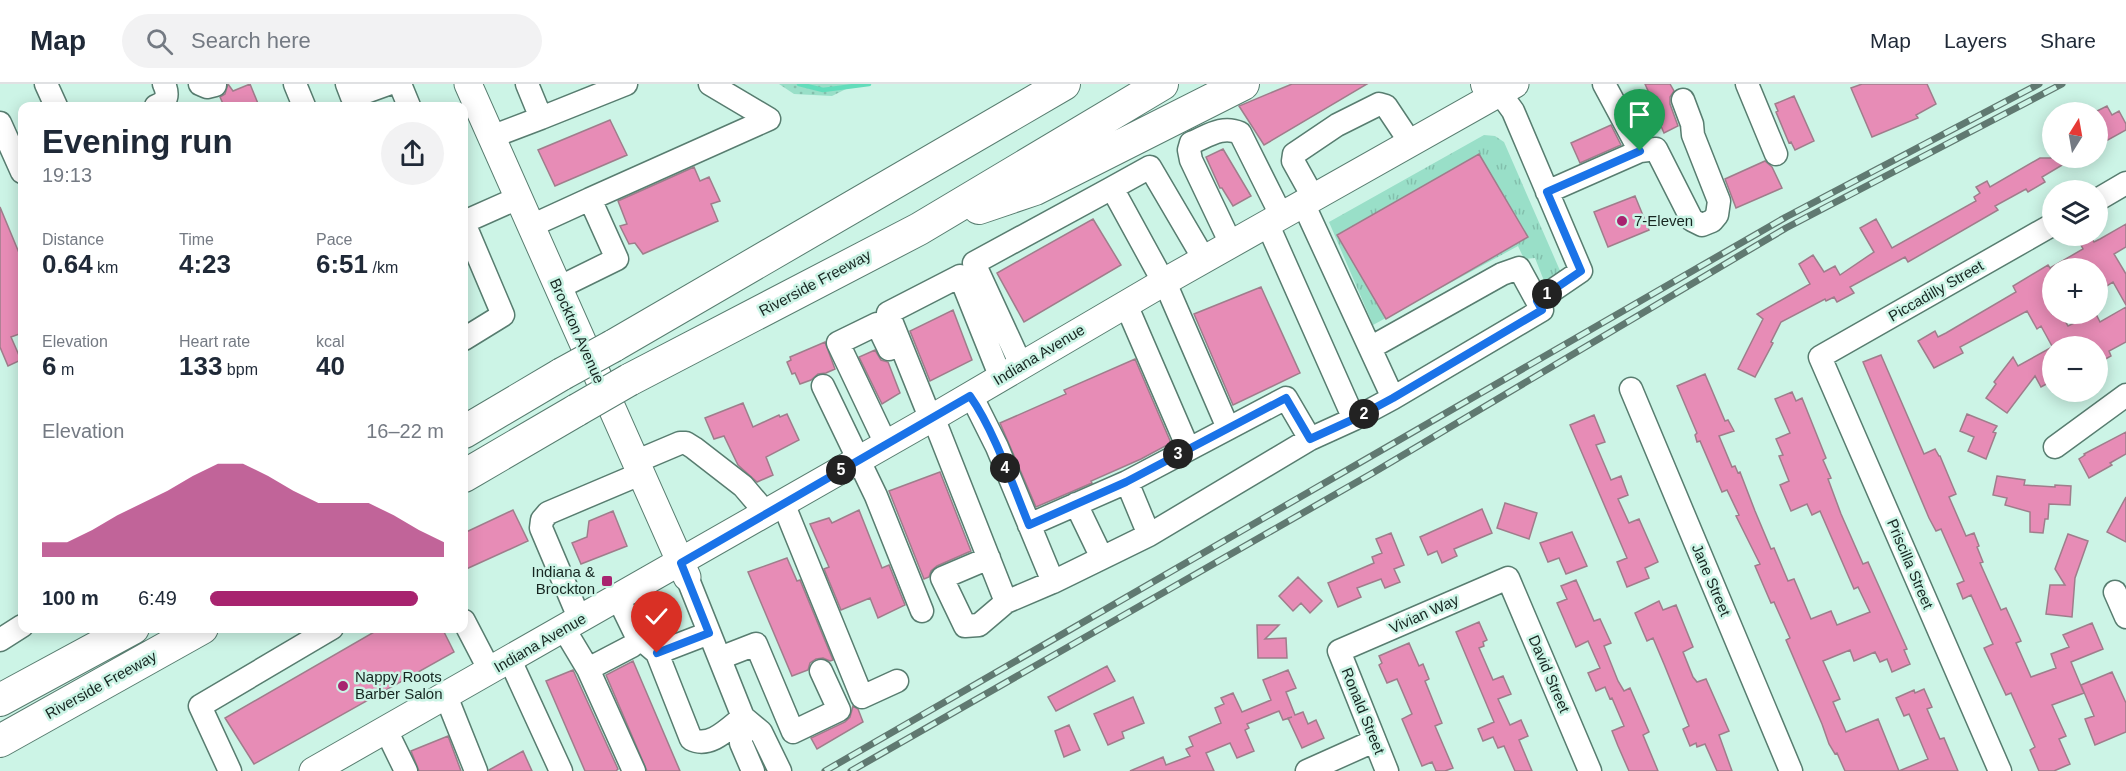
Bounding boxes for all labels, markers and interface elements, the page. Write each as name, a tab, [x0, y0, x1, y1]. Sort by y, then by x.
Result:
search box	[122, 14, 542, 68]
text: Map	[30, 25, 86, 56]
icon: search	[143, 25, 176, 58]
text: Search here	[191, 28, 311, 53]
text: Map	[1870, 29, 1911, 52]
text: Layers	[1944, 29, 2007, 52]
text: Share	[2040, 29, 2096, 52]
pin	[1614, 89, 1665, 151]
icon: arrive	[1623, 98, 1656, 131]
north arrow	[2042, 102, 2108, 168]
map controls	[2042, 102, 2108, 402]
button: share	[381, 122, 444, 185]
text: Evening run	[42, 123, 233, 160]
text: 19:13	[42, 164, 92, 186]
button: layers	[2042, 180, 2108, 246]
place label: 7-Eleven	[1634, 212, 1693, 229]
marker: 7-Eleven	[1615, 214, 1629, 228]
text: Distance	[42, 231, 104, 248]
text: Time	[179, 231, 214, 248]
text: Pace	[316, 231, 352, 248]
street label: Riverside Freeway	[756, 246, 874, 319]
text: 0.64	[42, 249, 93, 279]
text: 4:23	[179, 249, 231, 279]
text: 6:51	[316, 249, 368, 279]
street label: Piccadilly Street	[1885, 256, 1987, 325]
button: +	[2042, 258, 2108, 324]
text: km	[93, 259, 118, 276]
text: /km	[368, 259, 398, 276]
street label: Brockton Avenue	[547, 276, 608, 386]
pin: 1	[1532, 279, 1562, 309]
text: 1	[1543, 285, 1551, 302]
street label: Indiana Avenue	[990, 321, 1087, 388]
text: Elevation	[42, 333, 108, 350]
text: Heart rate	[179, 333, 250, 350]
text: kcal	[316, 333, 344, 350]
button: −	[2042, 336, 2108, 402]
text: 6	[42, 351, 56, 381]
text: 133	[179, 351, 222, 381]
text: 40	[316, 351, 345, 381]
text: m	[56, 361, 74, 378]
text: bpm	[222, 361, 258, 378]
pin: 2	[1349, 399, 1379, 429]
text: 2	[1360, 405, 1368, 422]
text: Elevation	[42, 420, 124, 442]
text: 16–22 m	[366, 420, 444, 442]
pin: 3	[1163, 439, 1193, 469]
text: 3	[1174, 445, 1182, 462]
pin: 4	[990, 453, 1020, 483]
pin: 5	[826, 455, 856, 485]
text: 4	[1001, 459, 1009, 476]
text: 5	[837, 461, 845, 478]
street label: Priscilla Street	[1884, 516, 1937, 612]
street label: Jane Street	[1689, 541, 1735, 619]
place label: Indiana & Brockton	[532, 563, 595, 597]
marker: Indiana & Brockton	[600, 574, 614, 588]
text: 100 m	[42, 587, 99, 609]
text: 6:49	[138, 587, 177, 609]
street label: Vivian Way	[1386, 590, 1462, 636]
pin	[631, 591, 682, 653]
icon: check	[640, 600, 673, 633]
street label: Indiana Avenue	[491, 609, 589, 676]
street label: David Street	[1526, 632, 1574, 716]
street label: Riverside Freeway	[42, 647, 160, 722]
street label: Ronald Street	[1338, 665, 1389, 757]
place label: Nappy Roots Barber Salon	[355, 668, 443, 702]
marker: Nappy Roots Barber Salon	[336, 679, 350, 693]

